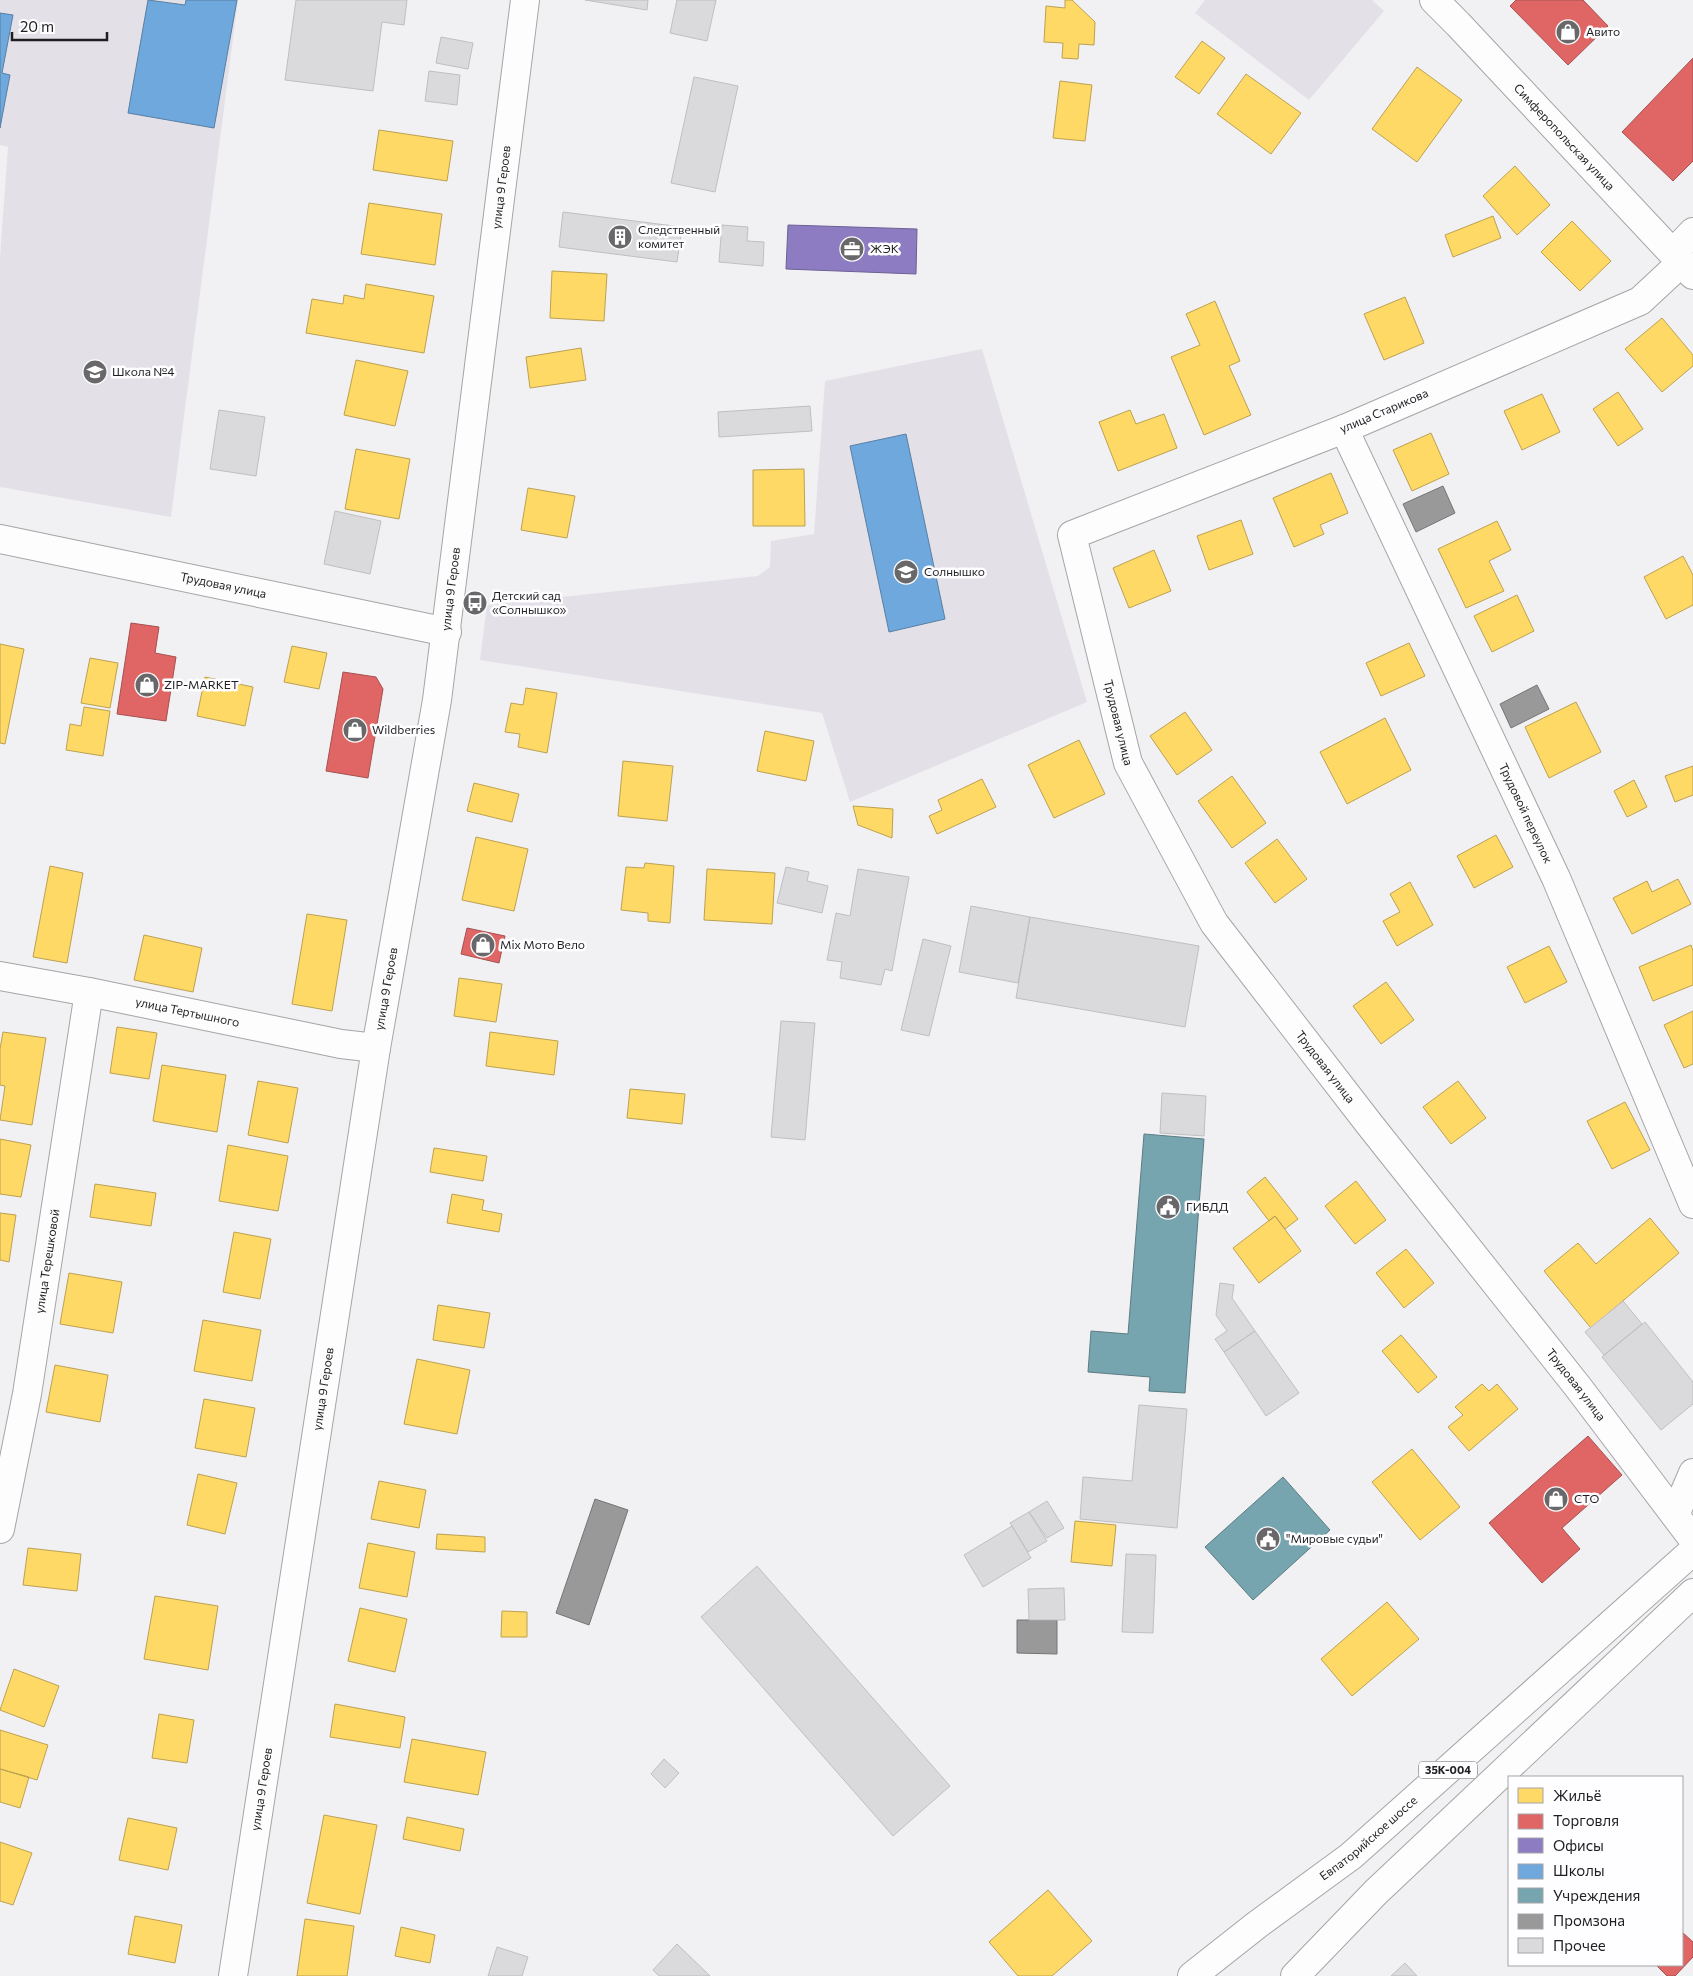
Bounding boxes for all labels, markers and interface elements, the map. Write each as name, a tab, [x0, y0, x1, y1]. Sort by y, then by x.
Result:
scale bar	[12, 10, 108, 42]
text: 20 m	[20, 17, 54, 35]
shop icon: Авито	[1555, 19, 1581, 45]
place label: Авито	[1586, 24, 1620, 38]
street label: Симферопольская улица	[1511, 80, 1618, 193]
street label: улица 9 Героев	[488, 145, 513, 230]
place label: Следственный комитет	[638, 222, 720, 250]
building icon: Следственный комитет	[607, 224, 633, 250]
office icon: ЖЭК	[839, 236, 865, 262]
place label: ЖЭК	[870, 241, 899, 255]
school or university icon: Школа №4	[82, 359, 108, 385]
place label: Школа №4	[112, 364, 175, 378]
street label: улица Старикова	[1337, 385, 1430, 435]
street label: улица 9 Героев	[438, 547, 462, 631]
school or university icon: Солнышко	[893, 559, 919, 585]
place label: Солнышко	[924, 564, 985, 578]
street label: Трудовая улица	[179, 569, 268, 600]
place label: Детский сад «Солнышко»	[492, 588, 567, 616]
bus stop icon: Детский сад «Солнышко»	[462, 590, 488, 616]
shop icon: ZIP-MARKET	[134, 672, 160, 698]
place label: ZIP-MARKET	[164, 677, 239, 691]
street label: Трудовая улица	[1102, 678, 1136, 767]
shop icon: Wildberries	[342, 717, 368, 743]
place label: Wildberries	[372, 722, 435, 736]
street label: Трудовой переулок	[1497, 761, 1556, 866]
shop icon: Mix Мото Вело	[470, 932, 496, 958]
place label: Mix Мото Вело	[500, 937, 585, 951]
street label: улица 9 Героев	[371, 946, 400, 1031]
street label: улица Тертышного	[134, 994, 241, 1029]
street label: Трудовая улица	[1294, 1027, 1358, 1105]
public building icon: ГИБДД	[1155, 1194, 1181, 1220]
place label: ГИБДД	[1186, 1199, 1229, 1213]
street label: улица Терешковой	[32, 1208, 61, 1314]
street label: Трудовая улица	[1544, 1345, 1609, 1423]
street label: улица 9 Героев	[309, 1346, 336, 1431]
shop icon: СТО	[1543, 1486, 1569, 1512]
place label: СТО	[1574, 1491, 1600, 1505]
public building icon: "Мировые судьи"	[1255, 1526, 1281, 1552]
place label: "Мировые судьи"	[1286, 1531, 1383, 1545]
street label: улица 9 Героев	[247, 1747, 274, 1832]
road number: 35К-004	[1419, 1762, 1477, 1778]
legend	[1508, 1776, 1683, 1966]
text: Жильё	[1553, 1786, 1601, 1804]
street label: Евпаторийское шоссе	[1316, 1792, 1420, 1883]
text: Торговля	[1553, 1811, 1619, 1829]
text: Офисы	[1553, 1836, 1604, 1854]
text: Школы	[1553, 1861, 1605, 1879]
text: Учреждения	[1553, 1886, 1640, 1904]
text: Промзона	[1553, 1911, 1625, 1929]
text: Прочее	[1553, 1936, 1606, 1954]

